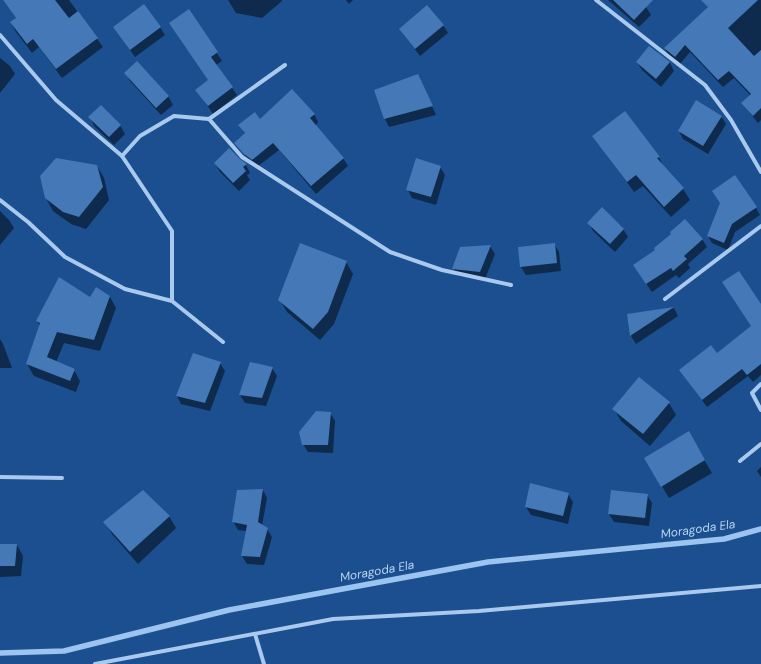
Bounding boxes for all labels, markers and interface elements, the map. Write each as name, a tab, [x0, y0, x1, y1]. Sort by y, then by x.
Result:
water label: Moragoda Ela	[660, 516, 737, 542]
water label: Moragoda Ela	[339, 557, 416, 585]

